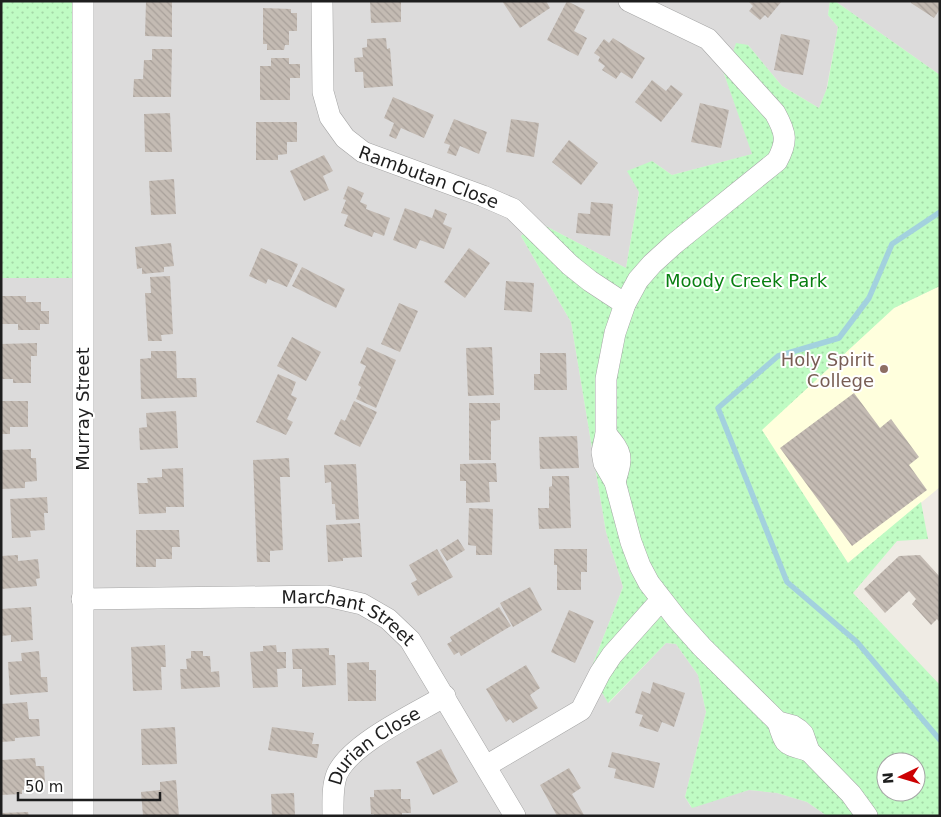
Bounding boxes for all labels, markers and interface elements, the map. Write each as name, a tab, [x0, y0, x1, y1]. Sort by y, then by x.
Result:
street label: Rambutan Close	[356, 141, 502, 212]
park label: Moody Creek Park	[665, 270, 828, 291]
street label: Murray Street	[72, 347, 93, 471]
place label: Holy Spirit College	[781, 349, 874, 391]
marker: Holy Spirit College	[878, 363, 890, 375]
street label: Marchant Street	[281, 585, 419, 650]
street label: Durian Close	[324, 702, 423, 787]
north arrow	[876, 752, 926, 802]
scale bar	[18, 770, 160, 802]
text: N	[880, 772, 897, 785]
text: 50 m	[25, 778, 63, 796]

